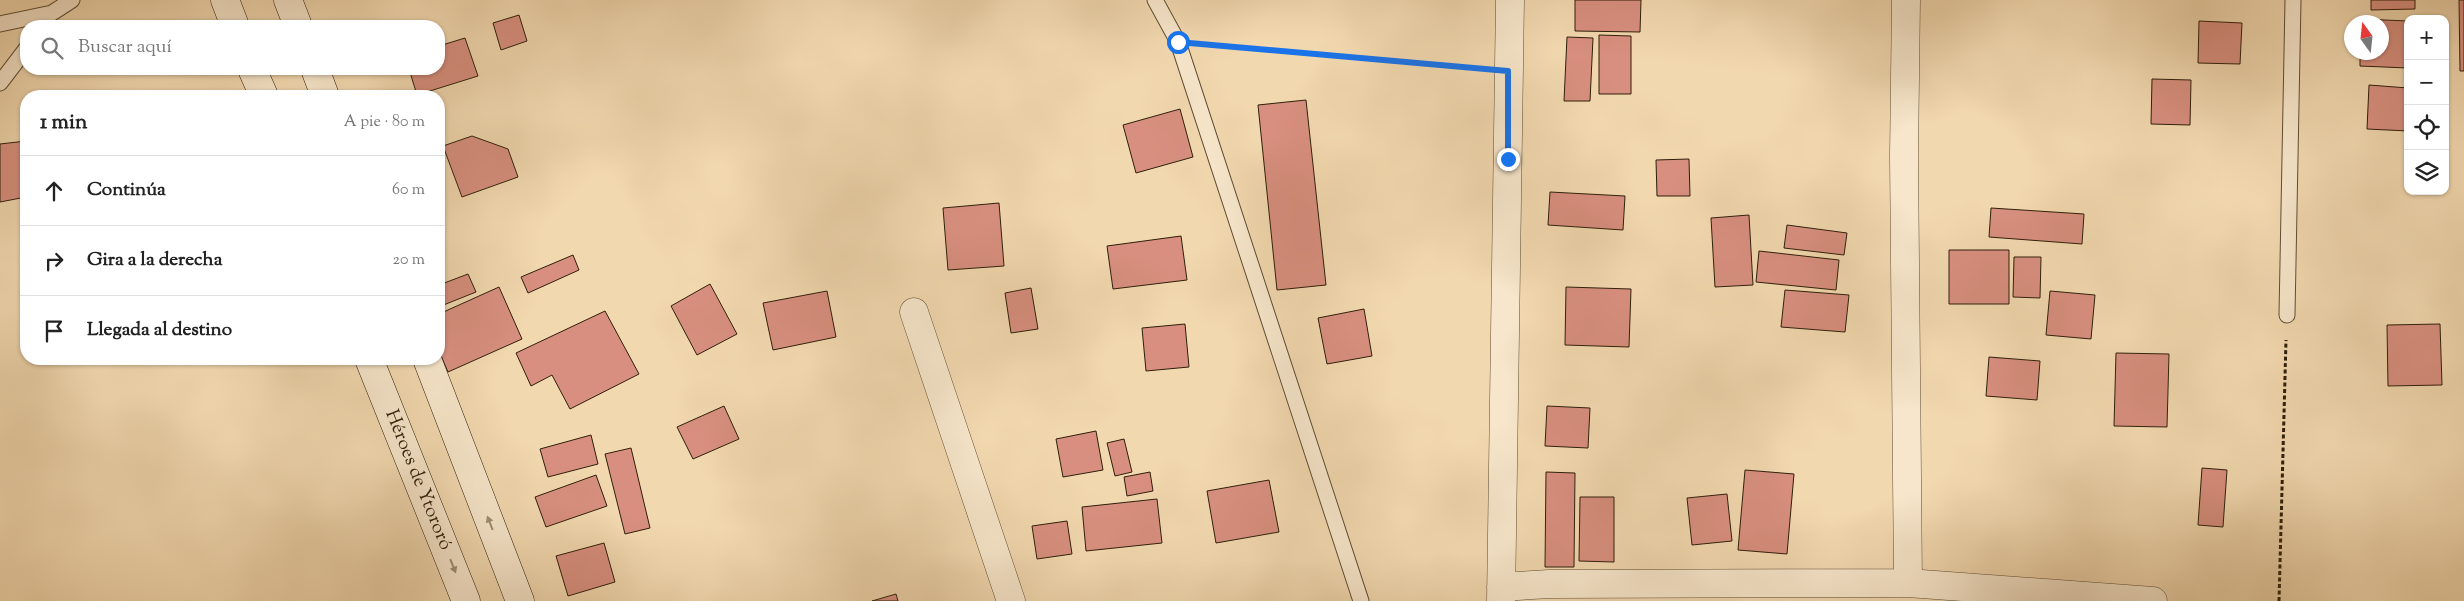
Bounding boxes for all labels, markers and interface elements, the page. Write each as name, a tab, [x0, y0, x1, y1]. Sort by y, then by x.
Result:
north arrow	[2344, 15, 2389, 60]
map controls	[2404, 15, 2449, 195]
button: +	[2404, 15, 2449, 60]
search box	[20, 20, 445, 75]
route start	[1167, 31, 1190, 54]
icon: search	[38, 34, 66, 62]
text: Buscar aquí	[78, 34, 172, 61]
button: −	[2404, 60, 2449, 105]
button: locate	[2404, 105, 2449, 150]
text: 1 min	[40, 108, 87, 138]
text: A pie · 80 m	[344, 111, 425, 134]
route end	[1497, 148, 1520, 171]
button: layers	[2404, 150, 2449, 195]
icon: ahead	[40, 177, 68, 205]
text: Continúa	[87, 177, 166, 204]
text: 60 m	[392, 179, 425, 202]
icon: right	[40, 247, 68, 275]
text: Gira a la derecha	[87, 247, 222, 274]
text: 20 m	[392, 249, 425, 272]
icon: arrive	[40, 317, 68, 345]
text: Llegada al destino	[87, 317, 232, 344]
street label: Héroes de Ytororó	[378, 406, 458, 554]
one-way arrow	[486, 515, 494, 530]
one-way arrow	[449, 559, 457, 573]

